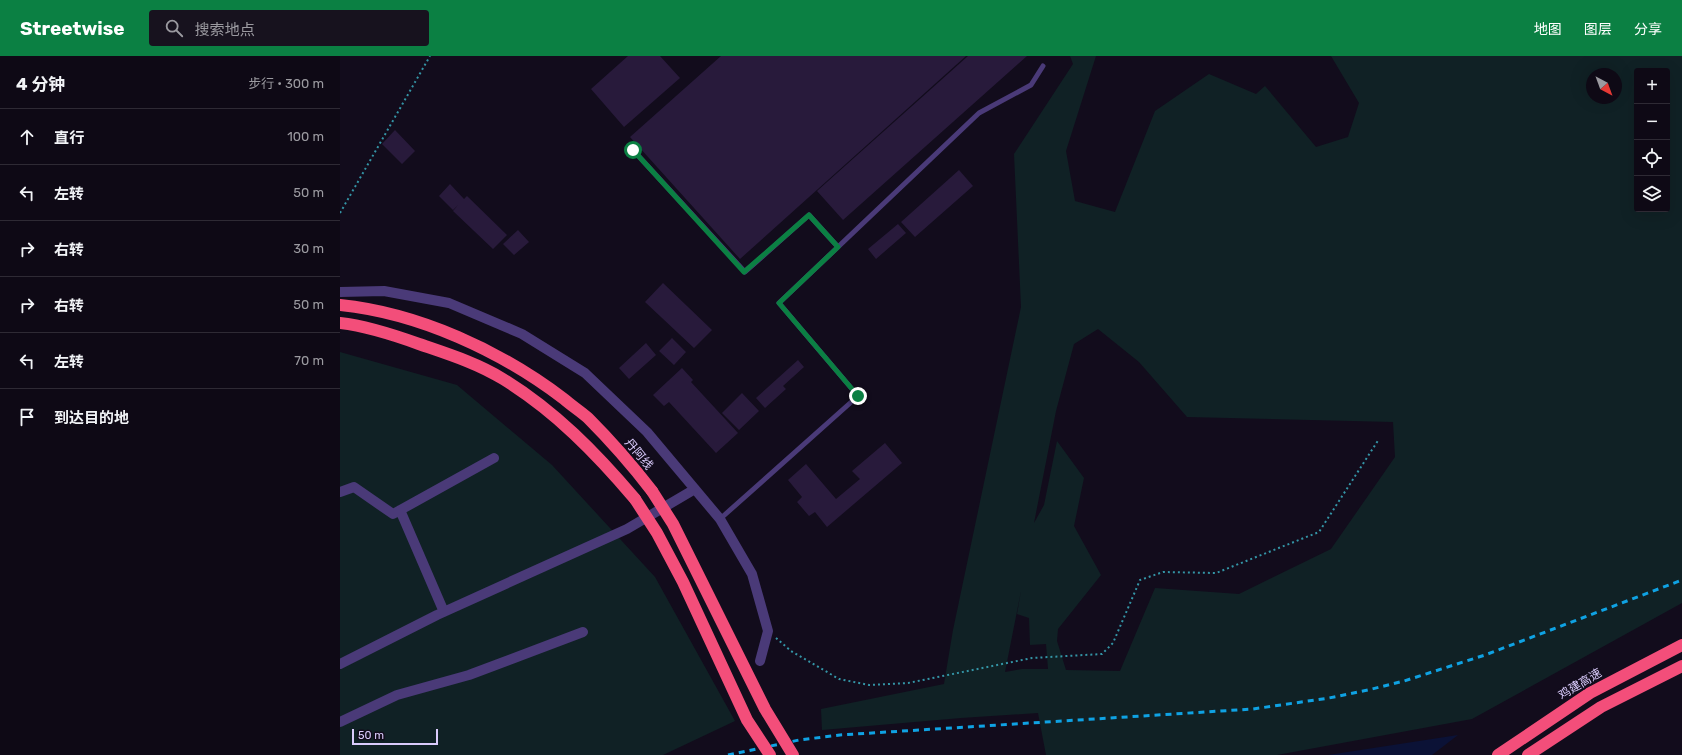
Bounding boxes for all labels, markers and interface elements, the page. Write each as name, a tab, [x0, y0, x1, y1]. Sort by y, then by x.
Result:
search box	[149, 10, 429, 46]
text: Streetwise	[20, 17, 125, 40]
icon: search	[163, 17, 185, 39]
text: 搜索地点	[195, 21, 255, 39]
text: 地图	[1534, 21, 1562, 38]
text: 图层	[1584, 21, 1612, 38]
text: 分享	[1634, 21, 1662, 38]
north arrow	[1586, 68, 1622, 104]
map controls	[1634, 68, 1670, 212]
button: +	[1634, 68, 1670, 104]
text: 4 分钟	[16, 74, 65, 94]
text: 步行 · 300 m	[248, 76, 324, 91]
button: −	[1634, 104, 1670, 140]
icon: ahead	[16, 126, 38, 148]
text: 直行	[54, 129, 84, 147]
text: 100 m	[287, 129, 324, 144]
button: locate	[1634, 140, 1670, 176]
route start	[624, 141, 642, 159]
button: layers	[1634, 176, 1670, 212]
icon: left	[16, 182, 38, 204]
text: 左转	[54, 185, 84, 203]
text: 50 m	[293, 185, 324, 200]
icon: right	[16, 238, 38, 260]
text: 右转	[54, 241, 84, 259]
text: 30 m	[293, 241, 324, 256]
icon: right	[16, 294, 38, 316]
text: 右转	[54, 297, 84, 315]
text: 50 m	[293, 297, 324, 312]
icon: left	[16, 350, 38, 372]
text: 左转	[54, 353, 84, 371]
text: 70 m	[294, 353, 324, 368]
route end	[849, 387, 867, 405]
icon: arrive	[16, 406, 38, 428]
text: 到达目的地	[54, 409, 129, 427]
street label: 丹阿线	[622, 436, 656, 472]
street label: 鸡建高速	[1556, 666, 1604, 702]
scale bar	[352, 727, 438, 746]
text: 50 m	[358, 729, 384, 742]

